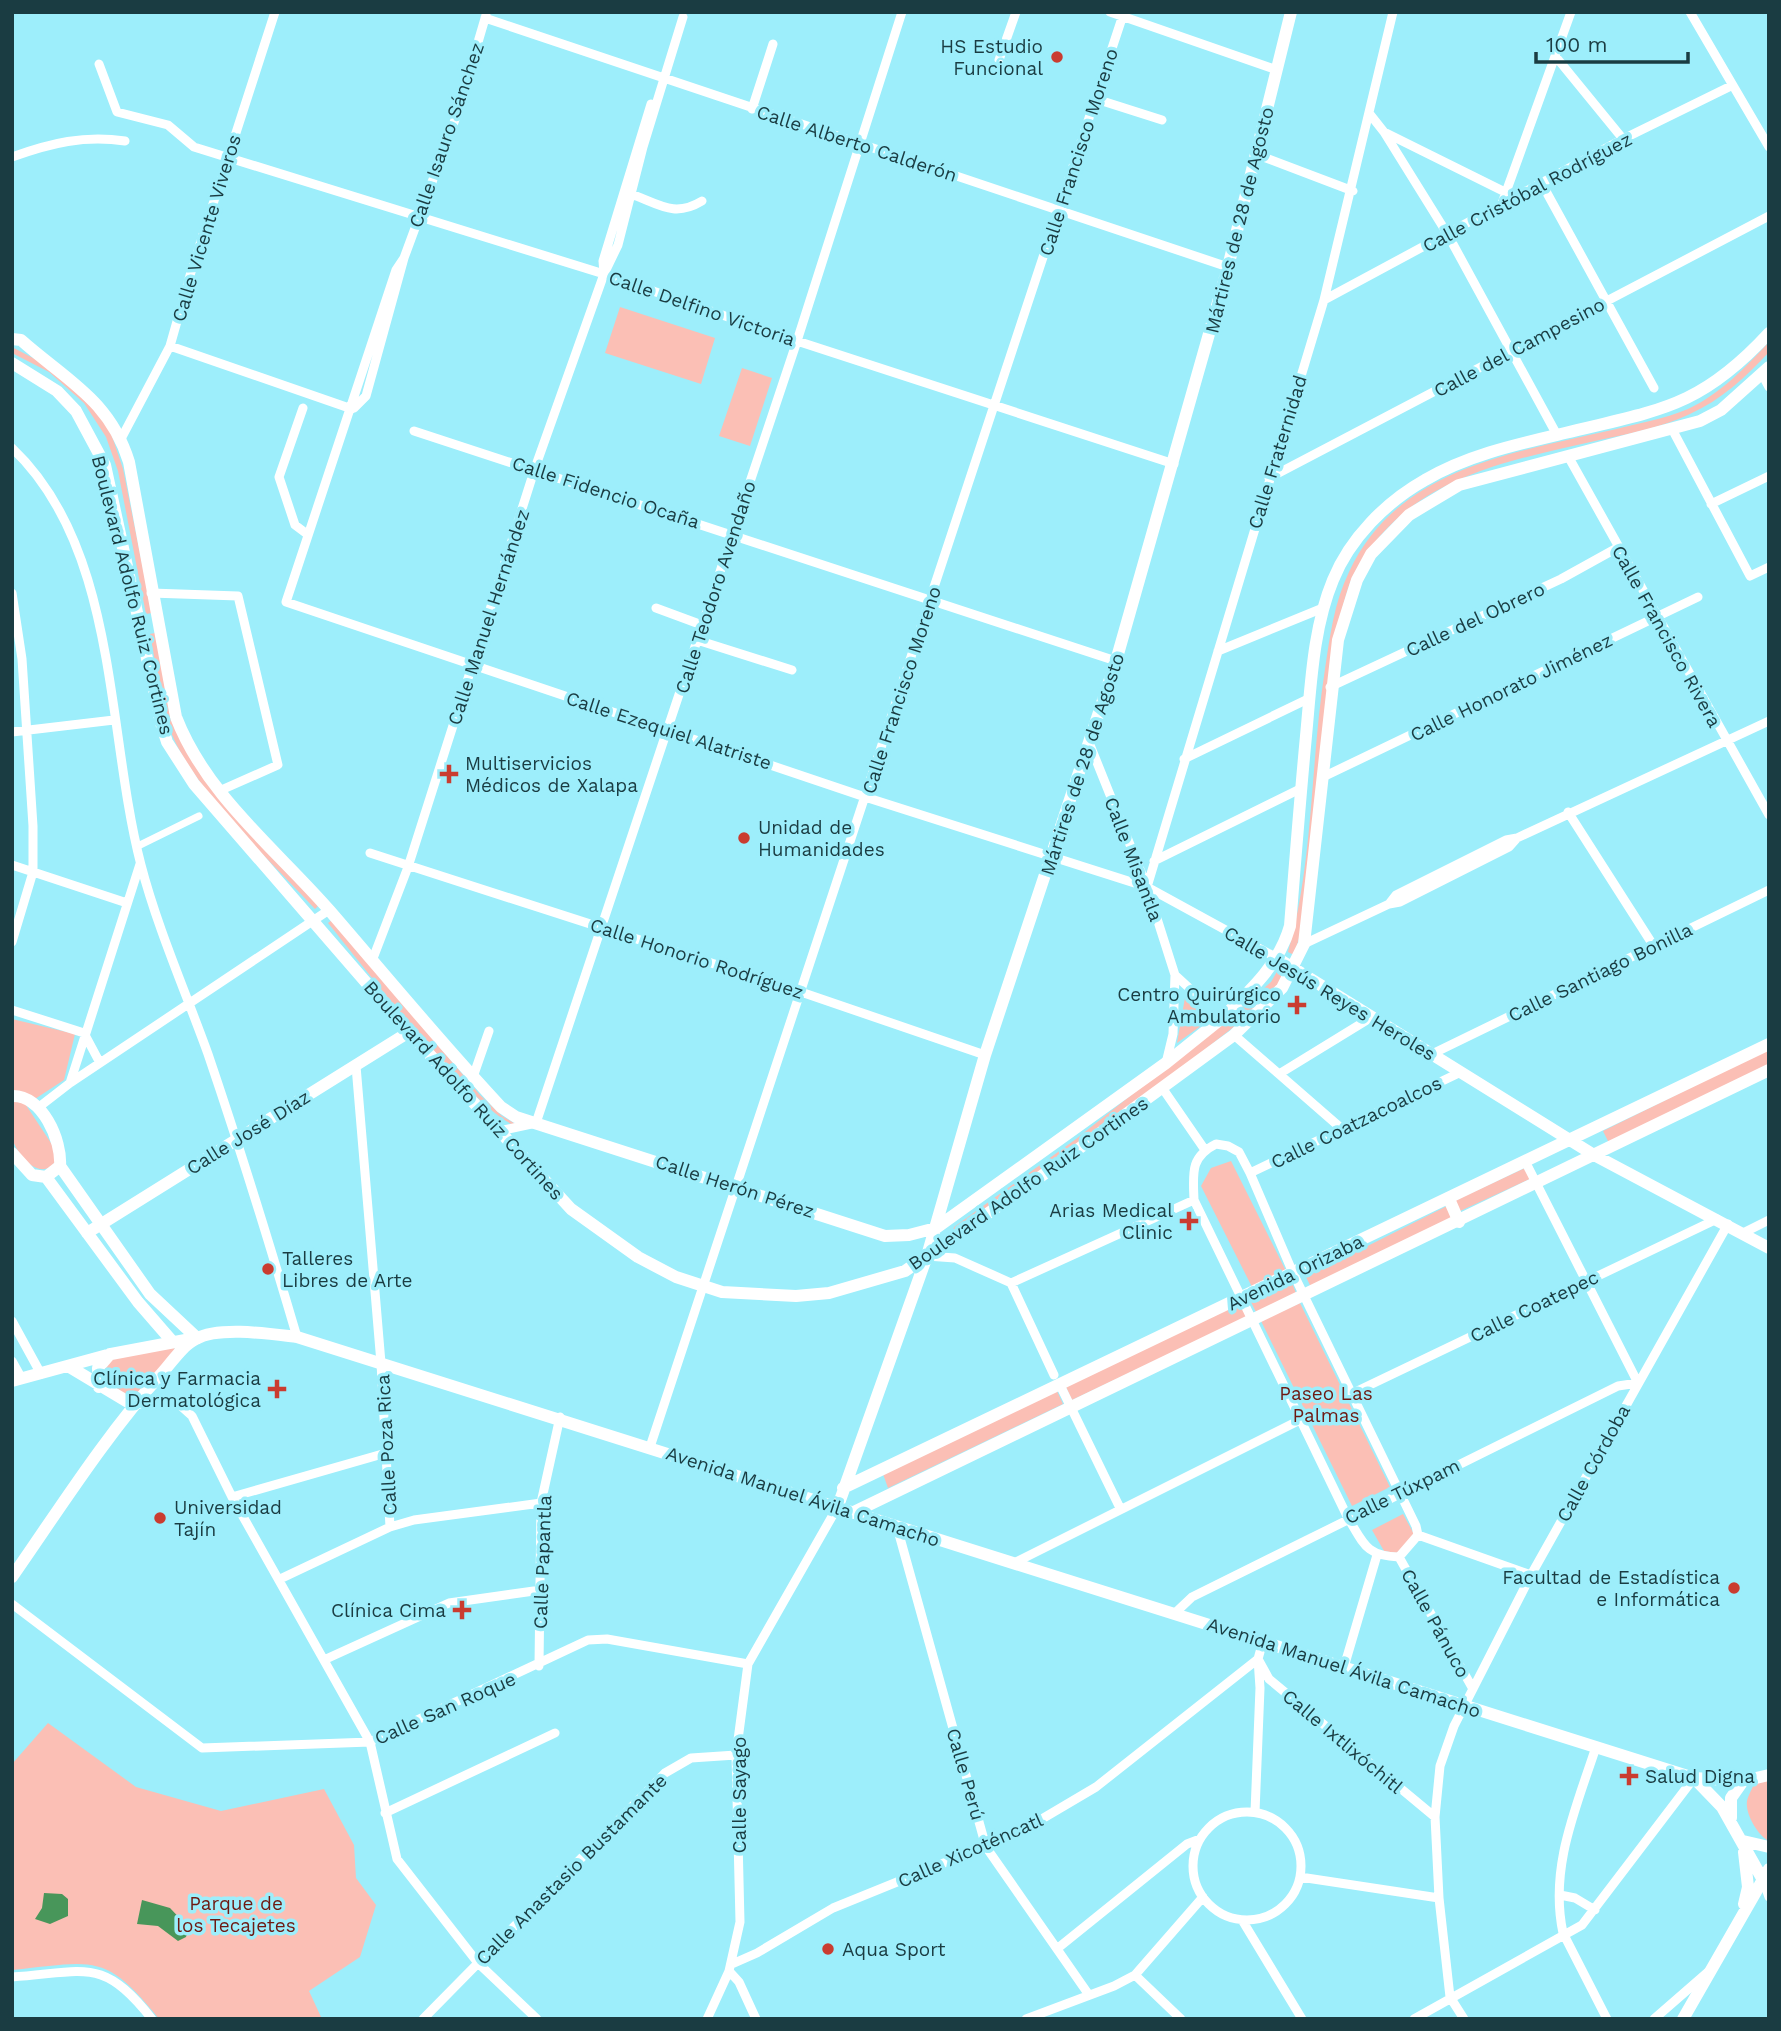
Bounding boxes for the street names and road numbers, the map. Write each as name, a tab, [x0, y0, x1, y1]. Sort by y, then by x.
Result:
street label: Calle Isauro Sánchez	[404, 40, 489, 231]
street label: Calle Francisco Moreno	[1034, 45, 1123, 259]
street label: Calle Alberto Calderón	[754, 100, 960, 187]
street label: Mártires de 28 de Agosto	[1200, 104, 1279, 336]
street label: Calle Cristóbal Rodríguez	[1419, 127, 1636, 257]
street label: Calle Vicente Viveros	[167, 132, 246, 325]
street label: Calle Delfino Victoria	[606, 266, 798, 351]
street label: Calle del Campesino	[1430, 293, 1609, 402]
street label: Calle Fraternidad	[1243, 372, 1312, 532]
street label: Calle Fidencio Ocaña	[509, 451, 703, 534]
street label: Boulevard Adolfo Ruiz Cortines	[87, 453, 178, 737]
street label: Calle Teodoro Avendaño	[670, 478, 761, 696]
street label: Calle Manuel Hernández	[443, 506, 534, 728]
street label: Calle Francisco Rivera	[1607, 541, 1726, 731]
street label: Calle del Obrero	[1402, 577, 1548, 662]
street label: Calle Francisco Moreno	[857, 583, 946, 797]
street label: Calle Honorato Jiménez	[1406, 628, 1616, 746]
street label: Mártires de 28 de Agosto	[1036, 650, 1129, 878]
street label: Calle Ezequiel Alatriste	[563, 686, 775, 775]
street label: Calle Misantla	[1099, 794, 1168, 925]
street label: Calle Honorio Rodríguez	[587, 913, 807, 1004]
street label: Calle Santiago Bonilla	[1504, 918, 1696, 1027]
street label: Calle Jesús Reyes Heroles	[1220, 921, 1440, 1066]
street label: Boulevard Adolfo Ruiz Cortines	[359, 976, 568, 1205]
street label: Calle Coatzacoalcos	[1267, 1071, 1445, 1174]
street label: Calle José Díaz	[182, 1085, 314, 1180]
street label: Boulevard Adolfo Ruiz Cortines	[904, 1092, 1153, 1275]
street label: Calle Herón Pérez	[653, 1150, 817, 1223]
street label: Avenida Orizaba	[1223, 1229, 1367, 1315]
street label: Calle Coatepec	[1466, 1265, 1602, 1347]
street label: Calle Poza Rica	[371, 1374, 402, 1516]
street label: Calle Córdoba	[1552, 1400, 1635, 1526]
street label: Avenida Manuel Ávila Camacho	[663, 1441, 943, 1552]
street label: Calle Túxpam	[1341, 1454, 1464, 1529]
street label: Calle Papantla	[529, 1494, 556, 1629]
street label: Calle Pánuco	[1396, 1565, 1475, 1682]
street label: Avenida Manuel Ávila Camacho	[1204, 1612, 1484, 1723]
street label: Calle San Roque	[371, 1667, 519, 1750]
street label: Calle Ixtlixóchitl	[1278, 1684, 1408, 1798]
street label: Calle Perú	[941, 1725, 990, 1823]
street label: Calle Sayago	[728, 1737, 751, 1853]
street label: Calle Anastasio Bustamante	[471, 1769, 672, 1970]
street label: Calle Xicoténcatl	[894, 1808, 1047, 1893]

